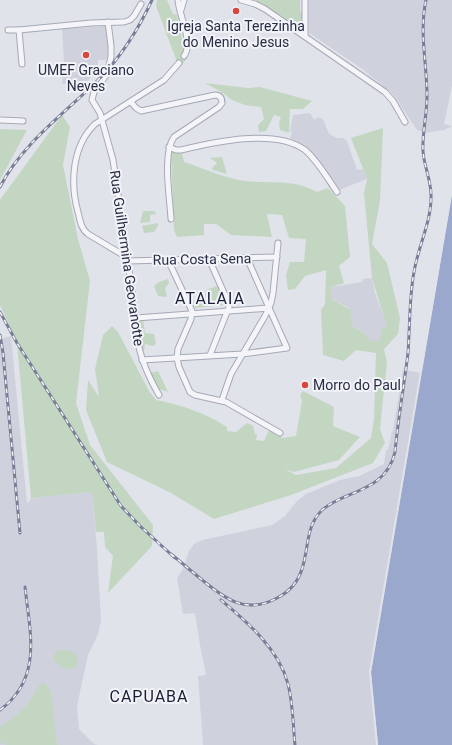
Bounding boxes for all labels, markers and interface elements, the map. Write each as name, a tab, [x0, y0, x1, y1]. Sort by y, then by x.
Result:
marker: Igreja Santa Terezinha do Menino Jesus	[231, 6, 241, 16]
place label: Igreja Santa Terezinha do Menino Jesus	[167, 18, 305, 50]
marker: UMEF Graciano Neves	[81, 50, 91, 60]
place label: UMEF Graciano Neves	[38, 62, 134, 94]
street label: Rua Guilhermina Geovanotte	[107, 169, 147, 347]
street label: Rua Costa Sena	[153, 250, 251, 268]
district label: ATALAIA	[175, 289, 245, 308]
place label: Morro do Paul	[313, 377, 401, 393]
marker: Morro do Paul	[300, 380, 310, 390]
district label: CAPUABA	[110, 687, 189, 706]

